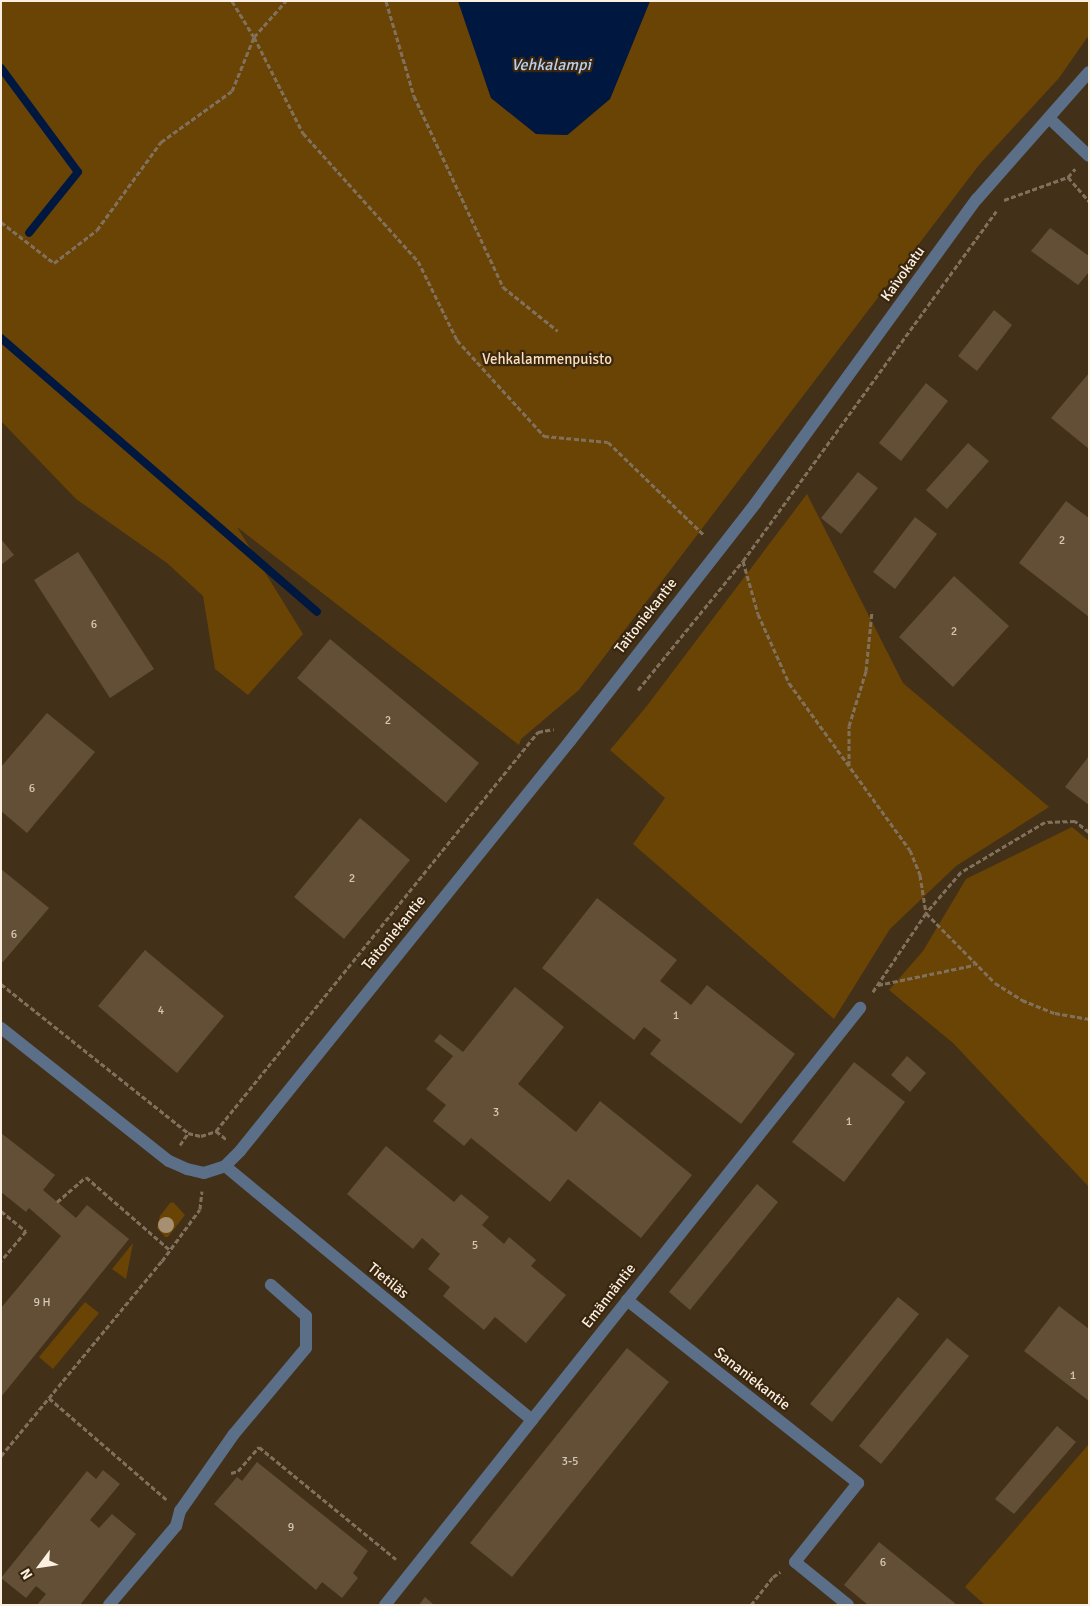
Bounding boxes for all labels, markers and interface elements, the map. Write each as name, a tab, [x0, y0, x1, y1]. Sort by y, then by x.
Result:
water label: Vehkalampi	[511, 55, 591, 75]
street label: Kaivokatu	[877, 243, 929, 305]
park label: Vehkalammenpuisto	[482, 351, 612, 369]
house number: 2	[1059, 534, 1065, 548]
street label: Taitoniekantie	[611, 575, 681, 657]
house number: 6	[91, 618, 97, 632]
house number: 2	[951, 625, 957, 639]
house number: 2	[385, 714, 391, 728]
house number: 6	[29, 782, 35, 796]
house number: 2	[349, 872, 355, 886]
street label: Taitoniekantie	[358, 892, 430, 974]
house number: 6	[11, 928, 17, 942]
house number: 4	[158, 1004, 164, 1018]
house number: 1	[673, 1009, 679, 1023]
house number: 3	[493, 1106, 499, 1120]
house number: 1	[846, 1115, 852, 1129]
house number: 5	[472, 1239, 478, 1253]
street label: Tietiläs	[364, 1259, 412, 1303]
street label: Emännäntie	[578, 1260, 640, 1332]
house number: 9 H	[33, 1296, 51, 1310]
street label: Sananiekantie	[710, 1344, 794, 1414]
house number: 1	[1070, 1369, 1076, 1383]
house number: 3-5	[561, 1455, 579, 1469]
house number: 9	[288, 1521, 294, 1535]
north arrow	[15, 1541, 65, 1591]
house number: 6	[880, 1556, 886, 1570]
text: N	[17, 1565, 37, 1583]

